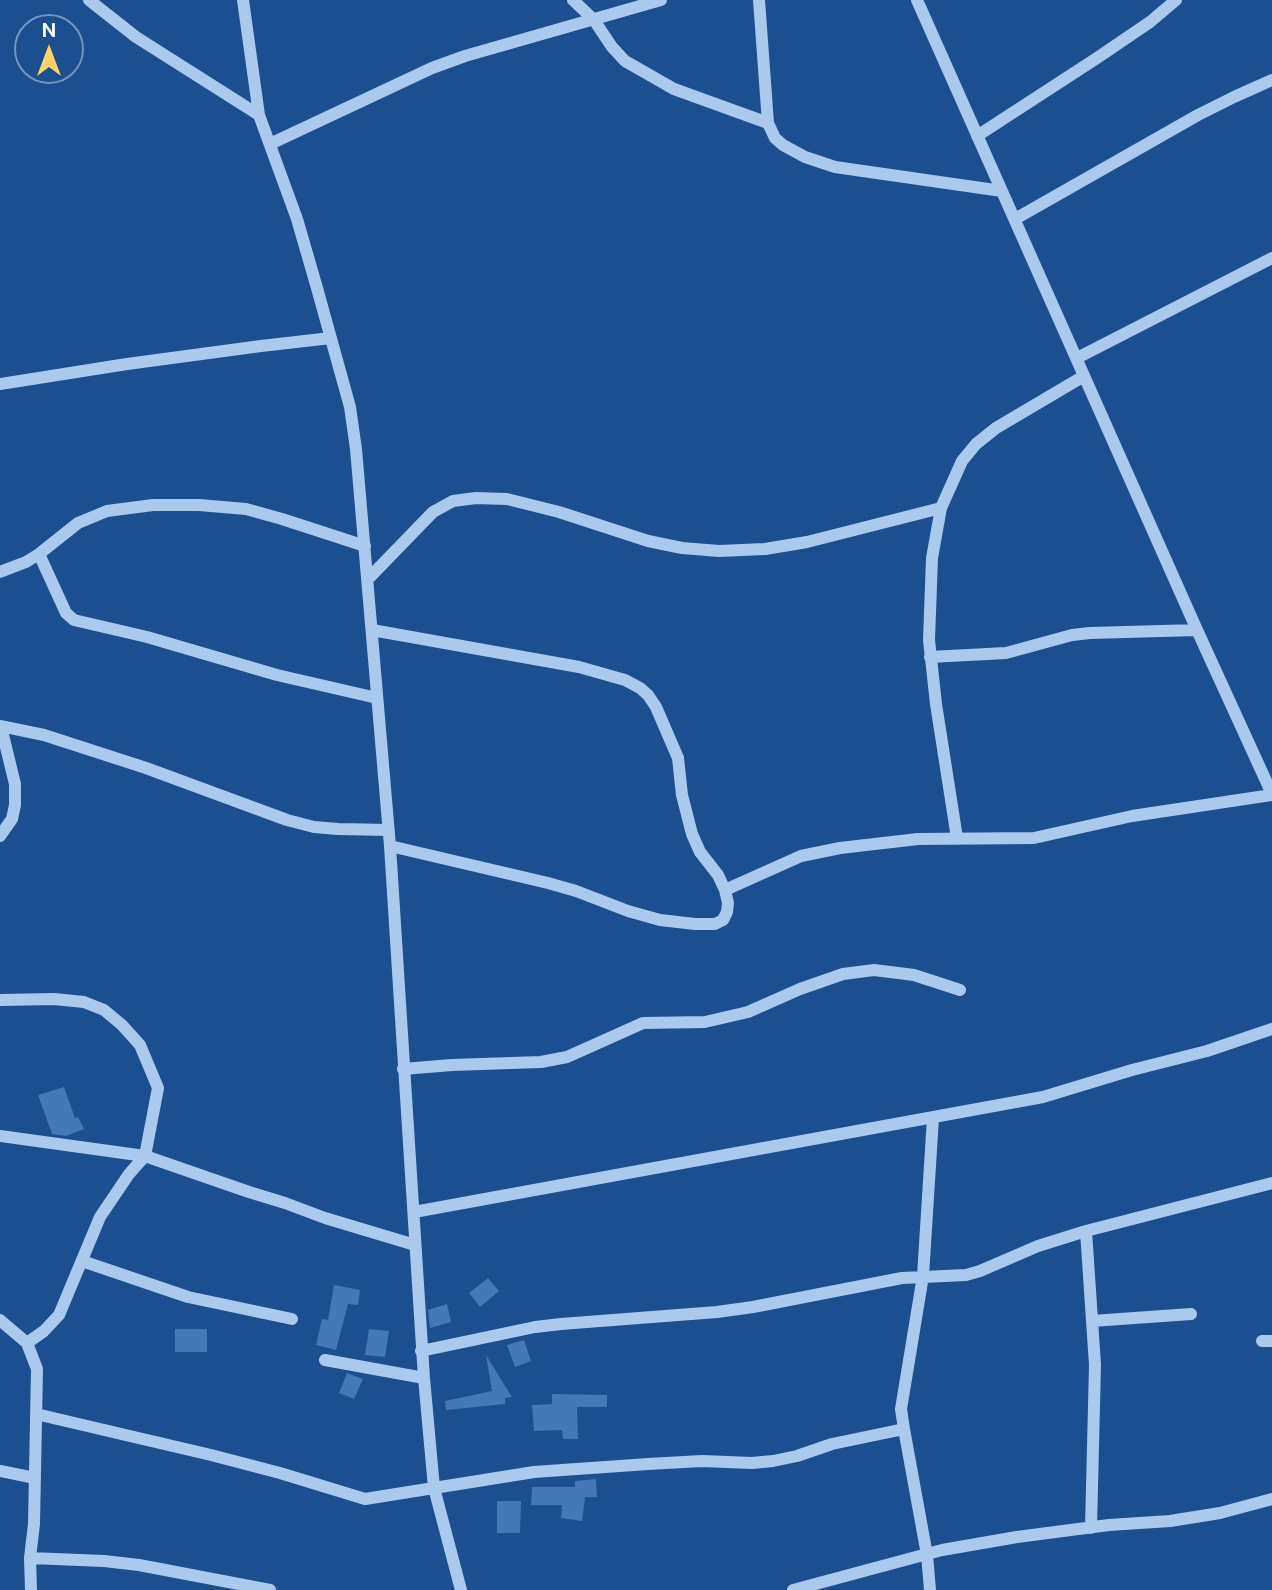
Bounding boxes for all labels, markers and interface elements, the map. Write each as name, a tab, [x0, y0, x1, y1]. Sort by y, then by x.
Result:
north arrow	[14, 14, 84, 84]
text: N	[42, 19, 56, 41]

